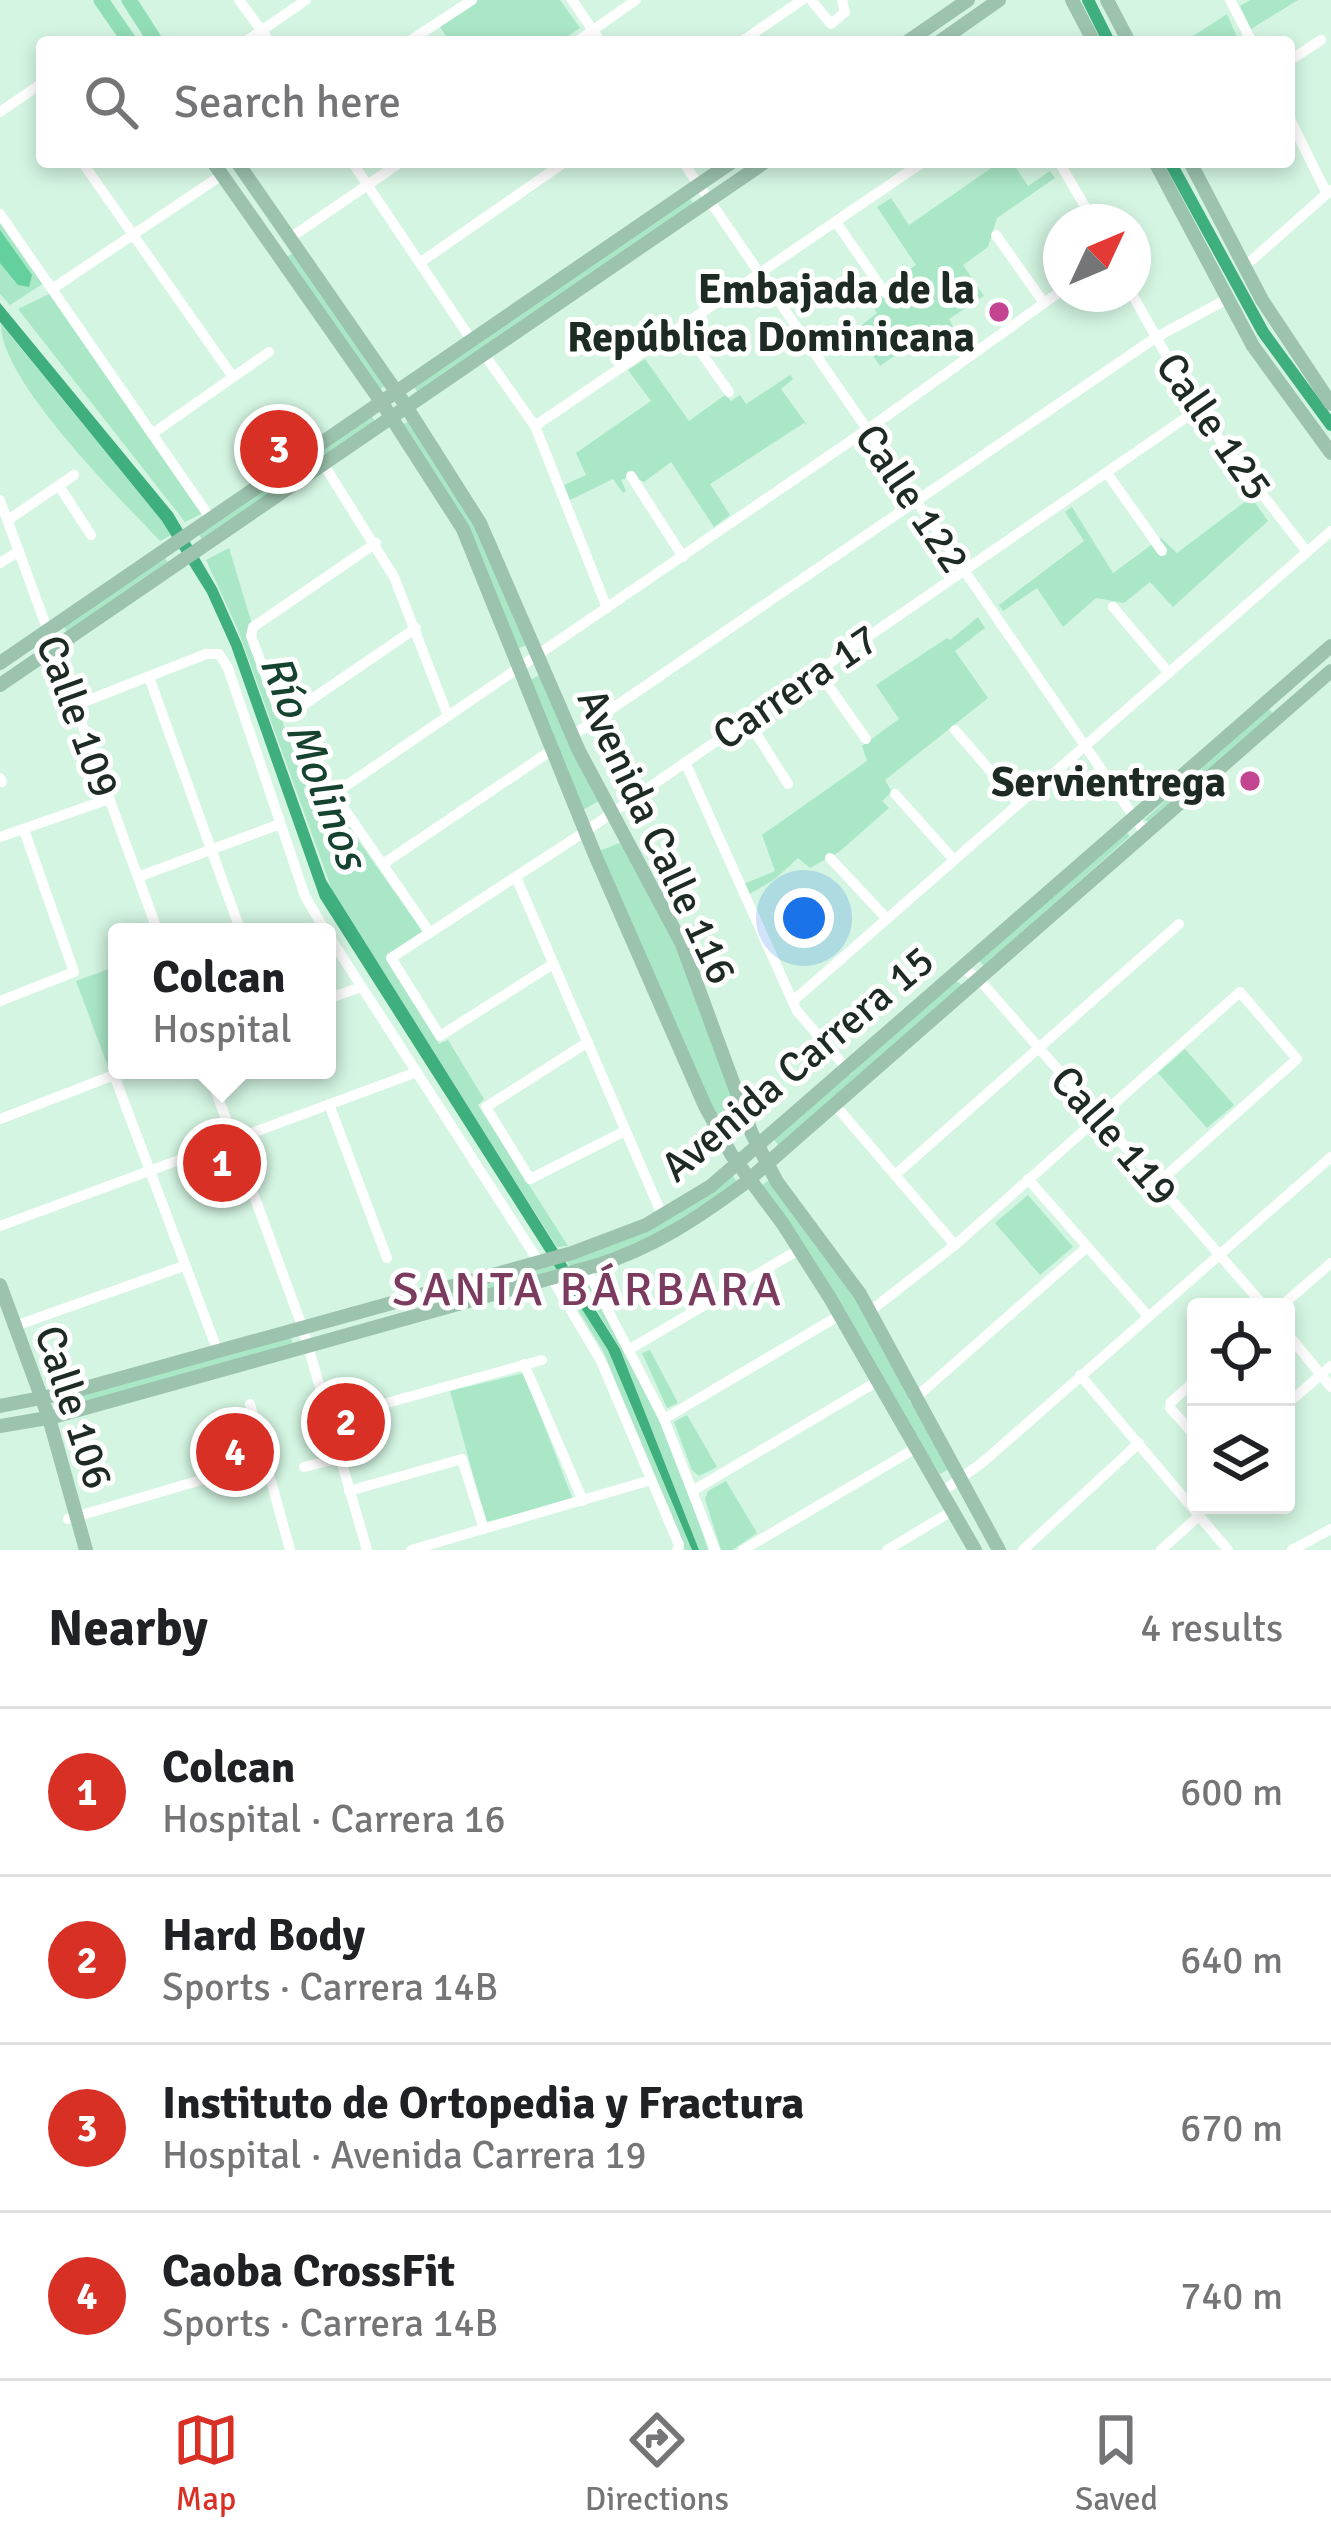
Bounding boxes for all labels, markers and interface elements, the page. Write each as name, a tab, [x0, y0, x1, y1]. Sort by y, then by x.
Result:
search box	[36, 36, 1295, 168]
icon: search	[78, 69, 144, 135]
text: Search here	[174, 75, 401, 130]
north arrow	[1043, 204, 1151, 312]
place label: Embajada de la República Dominicana	[567, 264, 975, 363]
marker: Embajada de la República Dominicana	[986, 299, 1012, 325]
street label: Calle 125	[1145, 343, 1283, 510]
pin: 3	[240, 404, 318, 494]
street label: Calle 122	[844, 415, 980, 583]
street label: Carrera 17	[703, 613, 888, 761]
street label: Calle 109	[25, 629, 130, 804]
water label: Río Molinos	[248, 647, 381, 880]
street label: Avenida Calle 116	[566, 681, 747, 992]
place label: Servientrega	[991, 757, 1226, 808]
marker: Servientrega	[1237, 768, 1263, 794]
your location	[774, 888, 834, 948]
popup	[108, 923, 336, 1079]
street label: Avenida Carrera 15	[651, 935, 945, 1193]
text: Colcan	[152, 950, 286, 1005]
text: Hospital	[152, 1005, 292, 1053]
street label: Calle 119	[1039, 1056, 1188, 1216]
pin: 1	[183, 1118, 261, 1208]
district label: SANTA BÁRBARA	[392, 1260, 784, 1319]
map controls	[1187, 1298, 1295, 1514]
button: locate	[1187, 1298, 1295, 1406]
street label: Calle 106	[23, 1319, 124, 1495]
pin: 2	[307, 1377, 385, 1467]
button: layers	[1187, 1406, 1295, 1514]
pin: 4	[196, 1407, 274, 1497]
text: Nearby	[48, 1597, 208, 1660]
text: 4 results	[1140, 1604, 1283, 1652]
text: Colcan	[162, 1740, 295, 1795]
text: 1	[76, 1768, 98, 1816]
text: 600 m	[1180, 1768, 1283, 1816]
text: Hospital · Carrera 16	[162, 1795, 506, 1843]
text: Hard Body	[162, 1908, 365, 1963]
text: 2	[76, 1936, 98, 1984]
text: 640 m	[1180, 1936, 1283, 1984]
text: Sports · Carrera 14B	[162, 1963, 498, 2011]
text: Instituto de Ortopedia y Fractura	[162, 2076, 804, 2131]
text: 3	[76, 2104, 98, 2152]
text: 670 m	[1180, 2104, 1283, 2152]
text: Hospital · Avenida Carrera 19	[162, 2131, 647, 2179]
text: Caoba CrossFit	[162, 2244, 455, 2299]
text: 4	[76, 2272, 98, 2320]
text: 740 m	[1180, 2272, 1283, 2320]
text: Sports · Carrera 14B	[162, 2299, 498, 2347]
tab: Map	[173, 2407, 239, 2520]
tab: Directions	[585, 2407, 729, 2520]
tab: Saved	[1075, 2407, 1158, 2520]

